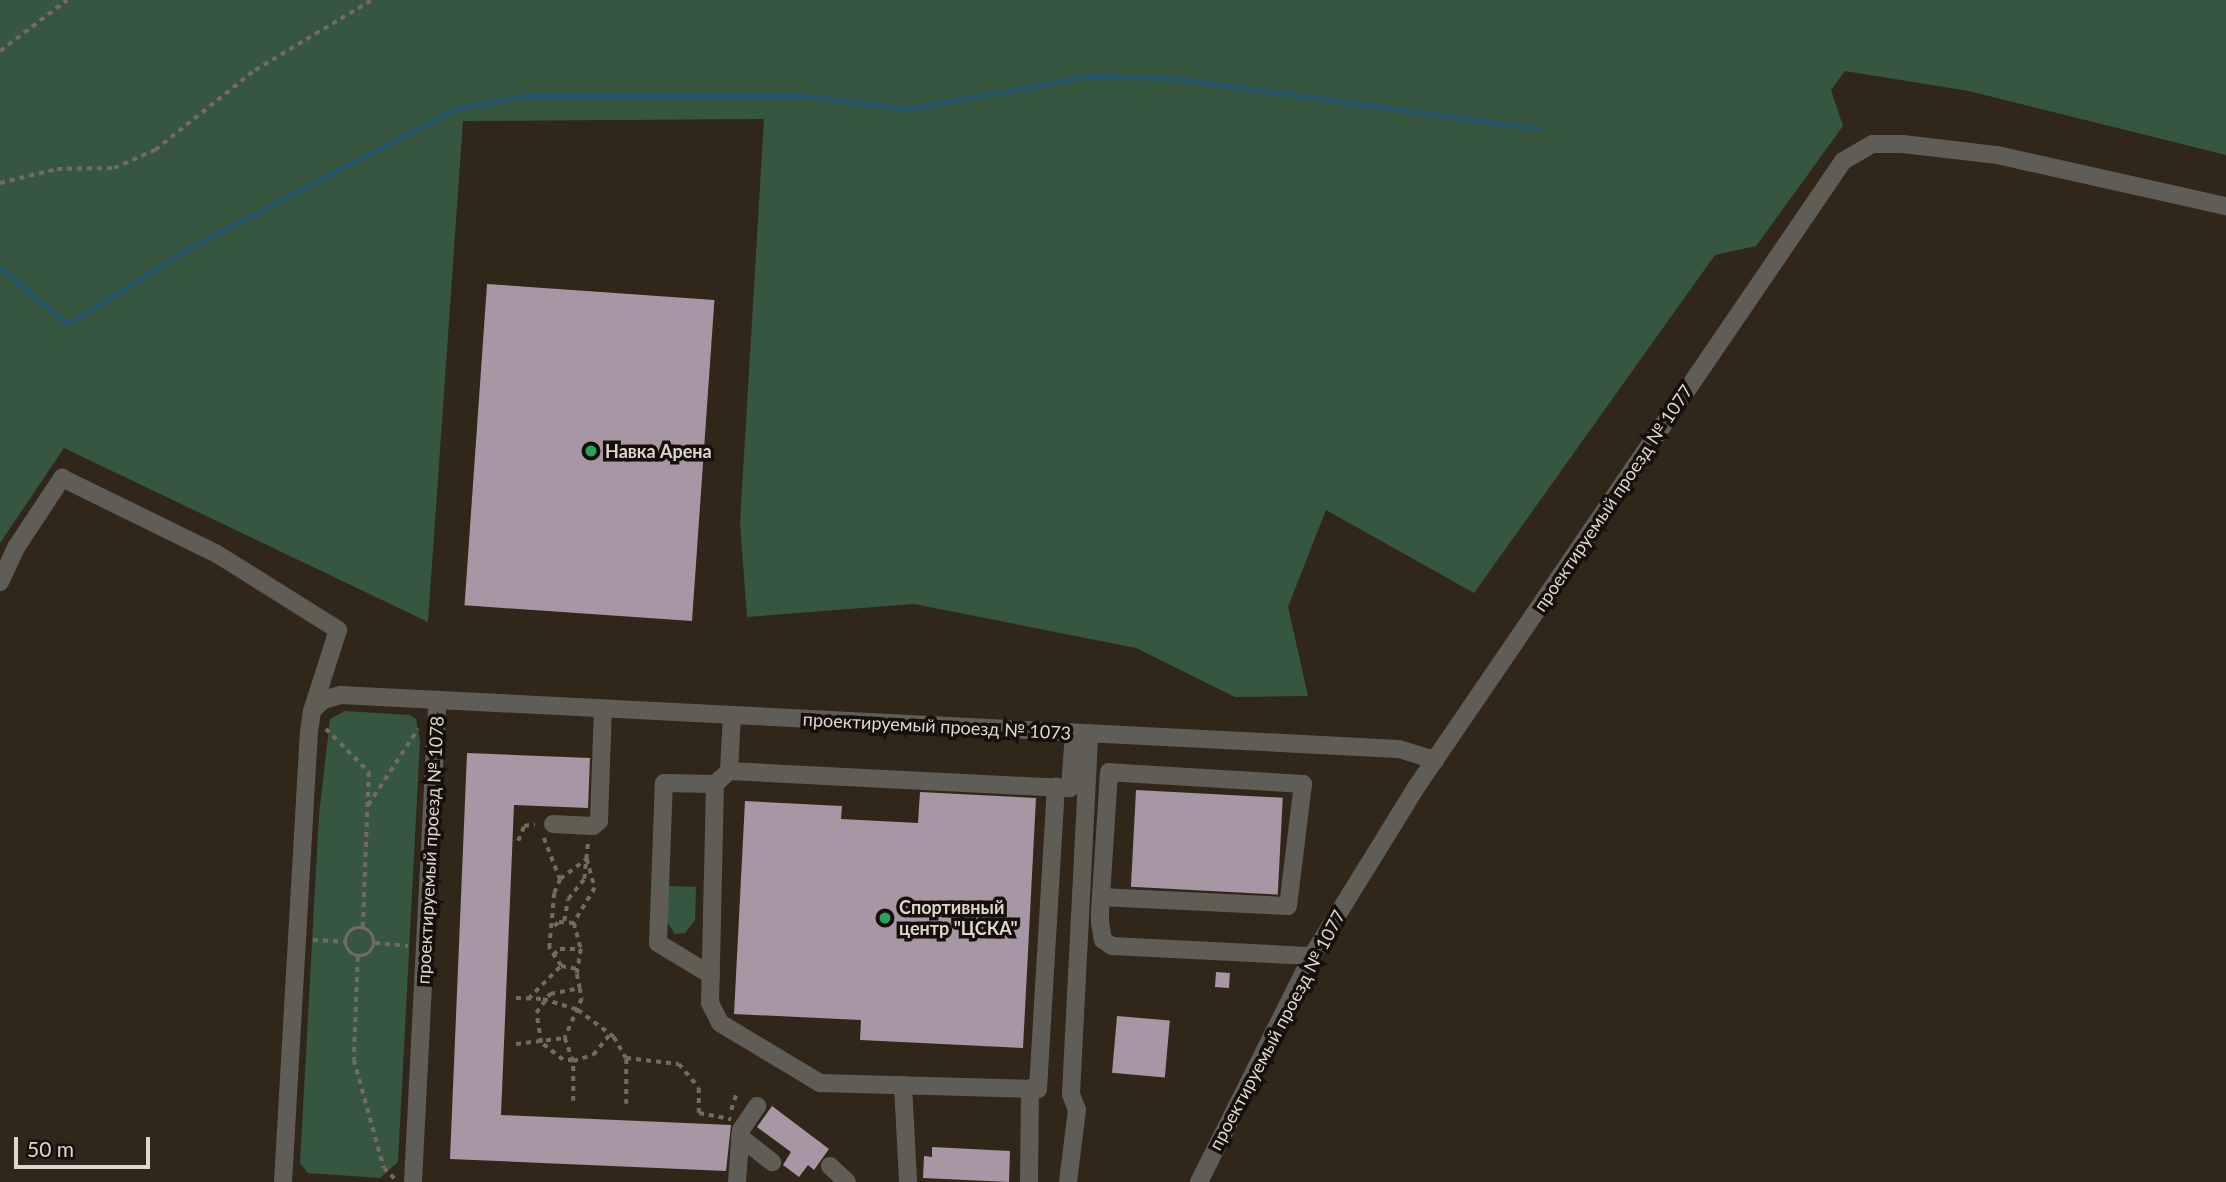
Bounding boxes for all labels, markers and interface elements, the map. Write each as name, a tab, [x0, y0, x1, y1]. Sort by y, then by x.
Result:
street label: проектируемый проезд № 1077	[1529, 381, 1697, 615]
place label: Навка Арена	[605, 440, 712, 462]
marker: Навка Арена	[583, 443, 599, 459]
street label: проектируемый проезд № 1073	[802, 708, 1072, 744]
street label: проектируемый проезд № 1078	[412, 715, 448, 985]
place label: Спортивный центр "ЦСКА"	[899, 897, 1018, 940]
street label: проектируемый проезд № 1077	[1204, 906, 1350, 1154]
marker: Спортивный центр "ЦСКА"	[877, 910, 893, 926]
scale bar	[18, 1122, 154, 1166]
text: 50 m	[27, 1136, 74, 1161]

